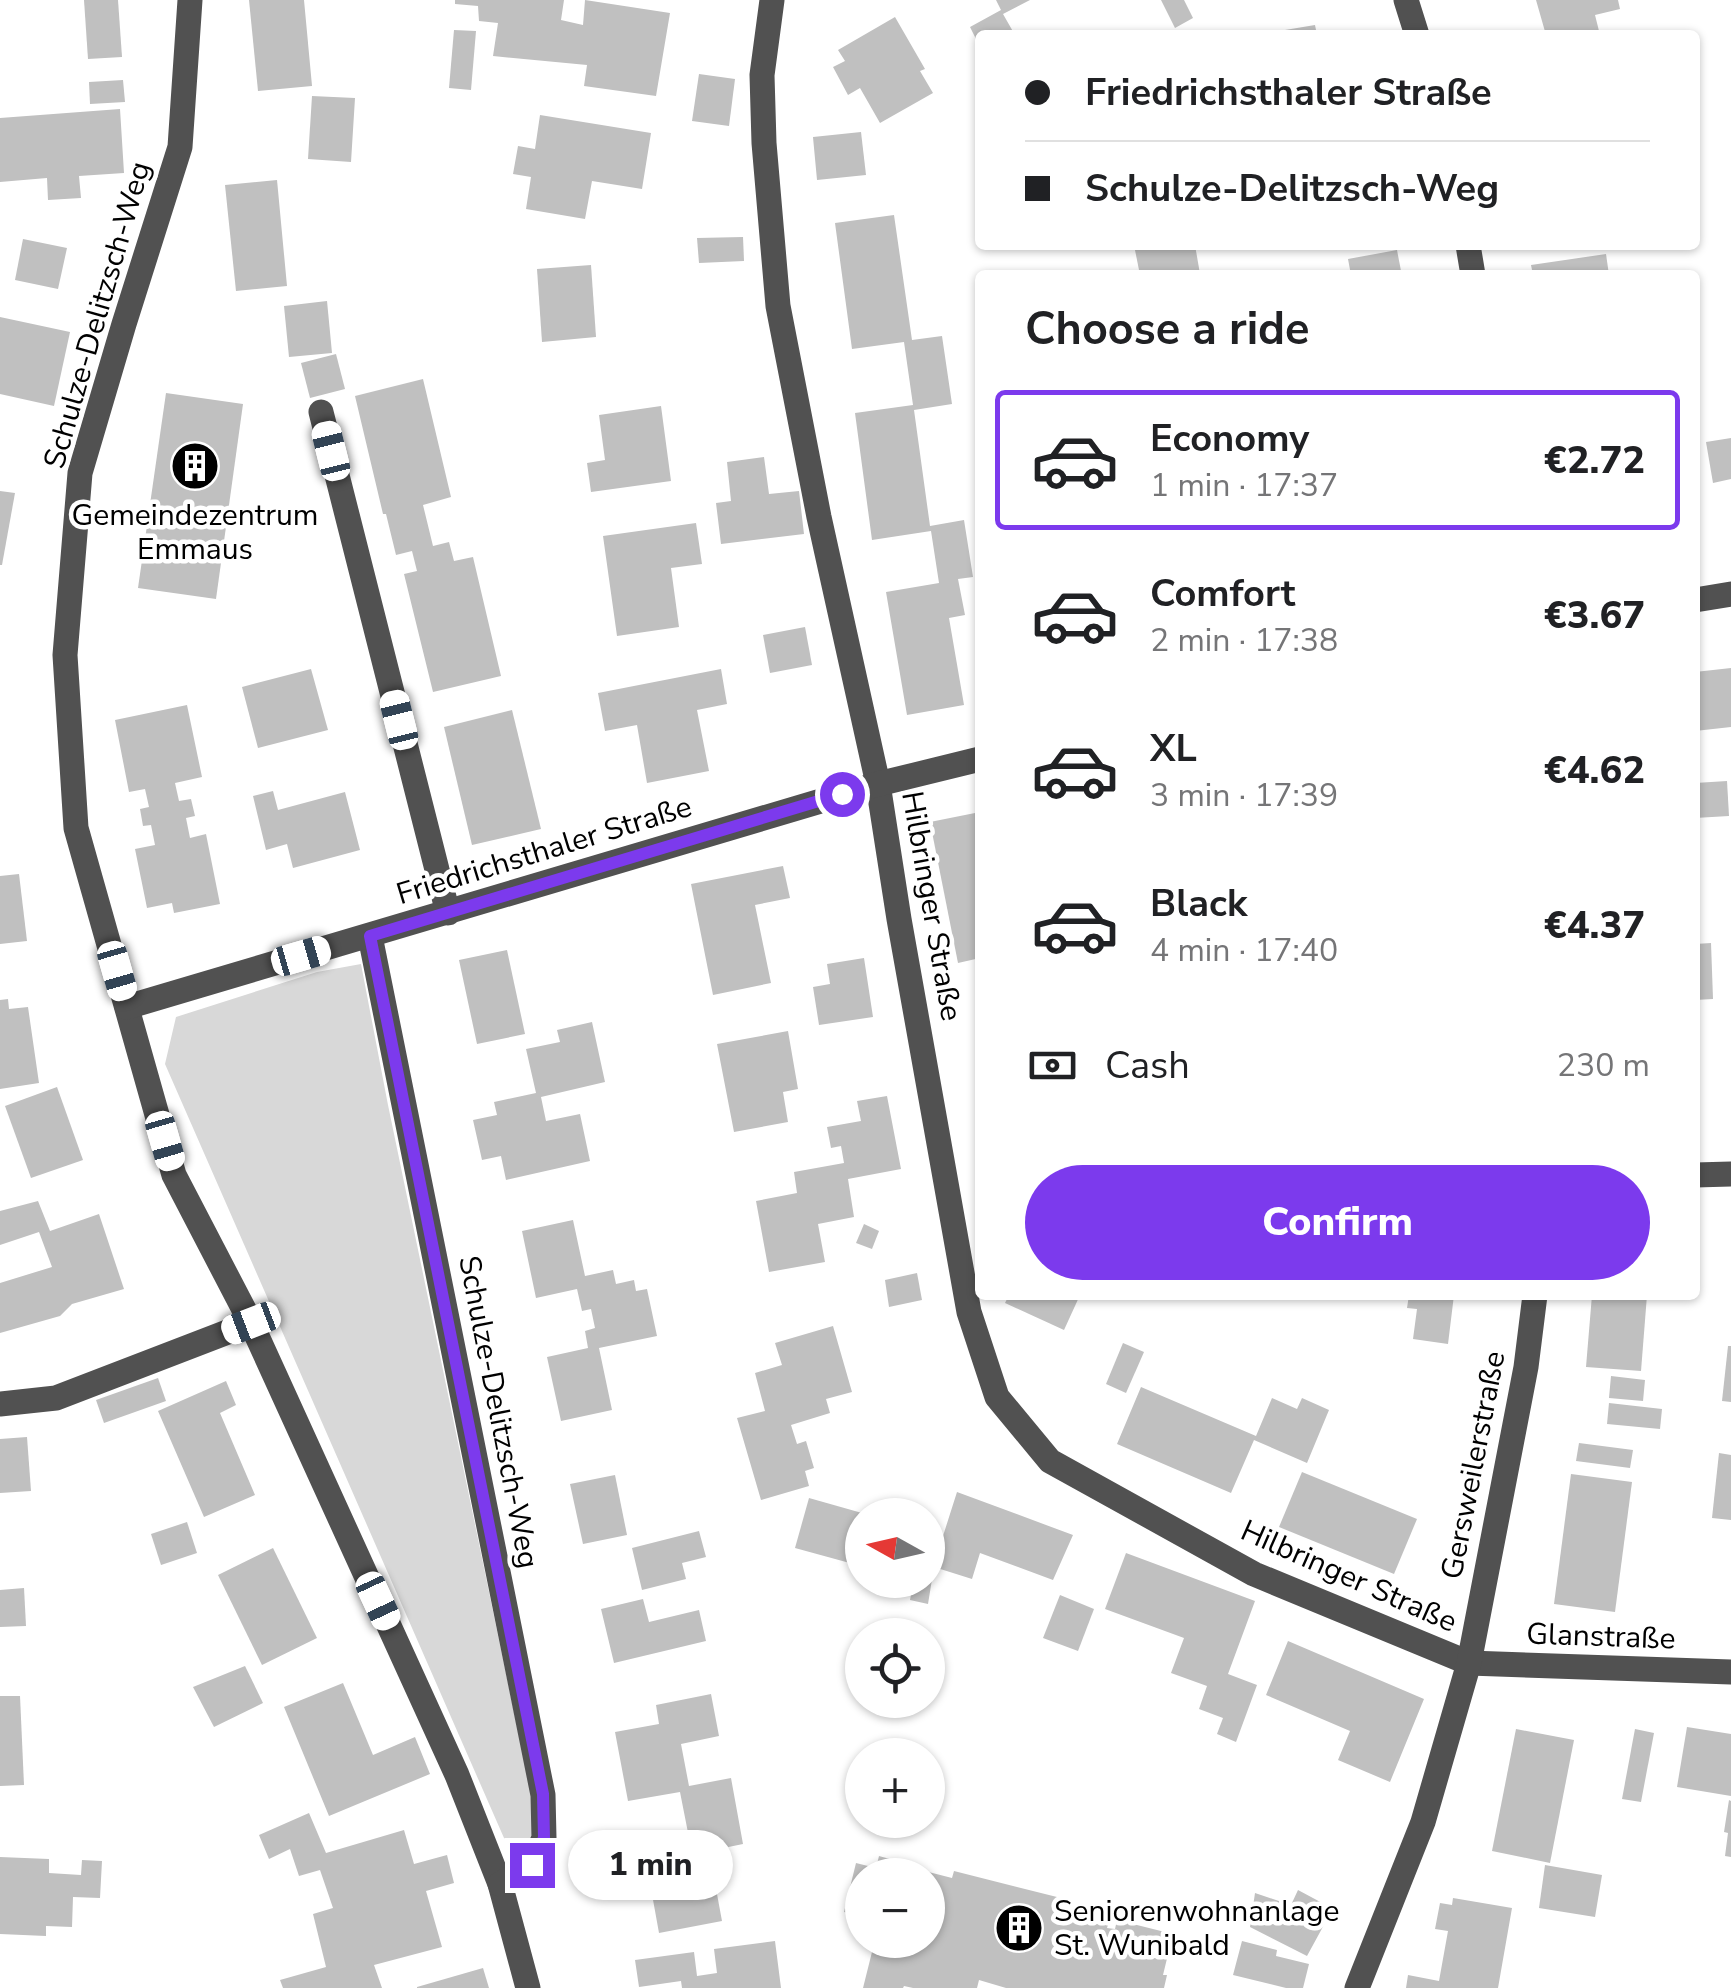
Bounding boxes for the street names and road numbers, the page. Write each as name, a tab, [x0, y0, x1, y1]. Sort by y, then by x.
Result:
street label: Schulze-Delitzsch-Weg	[34, 157, 161, 473]
street label: Friedrichsthaler Straße	[392, 786, 697, 915]
street label: Hilbringer Straße	[891, 788, 972, 1024]
street label: Schulze-Delitzsch-Weg	[448, 1252, 549, 1572]
street label: Gersweilerstraße	[1431, 1348, 1516, 1583]
street label: Hilbringer Straße	[1234, 1510, 1463, 1643]
street label: Glanstraße	[1526, 1613, 1676, 1660]

